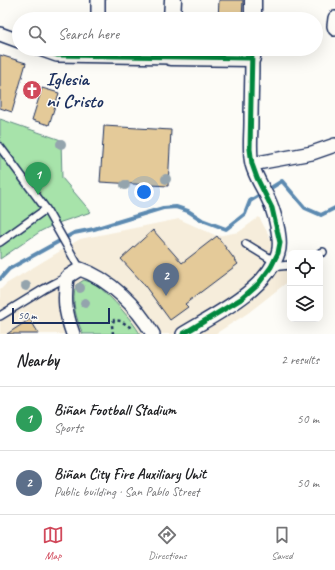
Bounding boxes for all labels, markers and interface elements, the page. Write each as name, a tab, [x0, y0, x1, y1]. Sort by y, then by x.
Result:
search box	[12, 12, 323, 56]
icon: search	[26, 23, 48, 45]
text: Search here	[58, 25, 119, 44]
place label: Iglesia ni Cristo	[46, 67, 104, 113]
church icon: Iglesia ni Cristo	[21, 79, 43, 101]
pin: 1	[25, 162, 51, 195]
your location	[134, 182, 154, 202]
map controls	[287, 250, 323, 322]
button: locate	[287, 250, 323, 286]
pin: 2	[153, 263, 179, 296]
button: layers	[287, 286, 323, 322]
scale bar	[12, 306, 110, 325]
text: 50 m	[18, 308, 37, 322]
text: Nearby	[16, 350, 59, 371]
text: 2 results	[281, 352, 319, 368]
text: Biñan Football Stadium	[54, 401, 176, 420]
text: 1	[26, 411, 32, 427]
text: 50 m	[297, 411, 319, 427]
text: Sports	[54, 420, 83, 436]
text: Biñan City Fire Auxiliary Unit	[54, 465, 206, 484]
text: 2	[26, 475, 32, 491]
text: 50 m	[297, 475, 319, 491]
text: Public building · San Pablo Street	[54, 484, 199, 500]
tab: Map	[42, 524, 64, 562]
tab: Directions	[148, 524, 187, 562]
tab: Saved	[271, 524, 293, 562]

